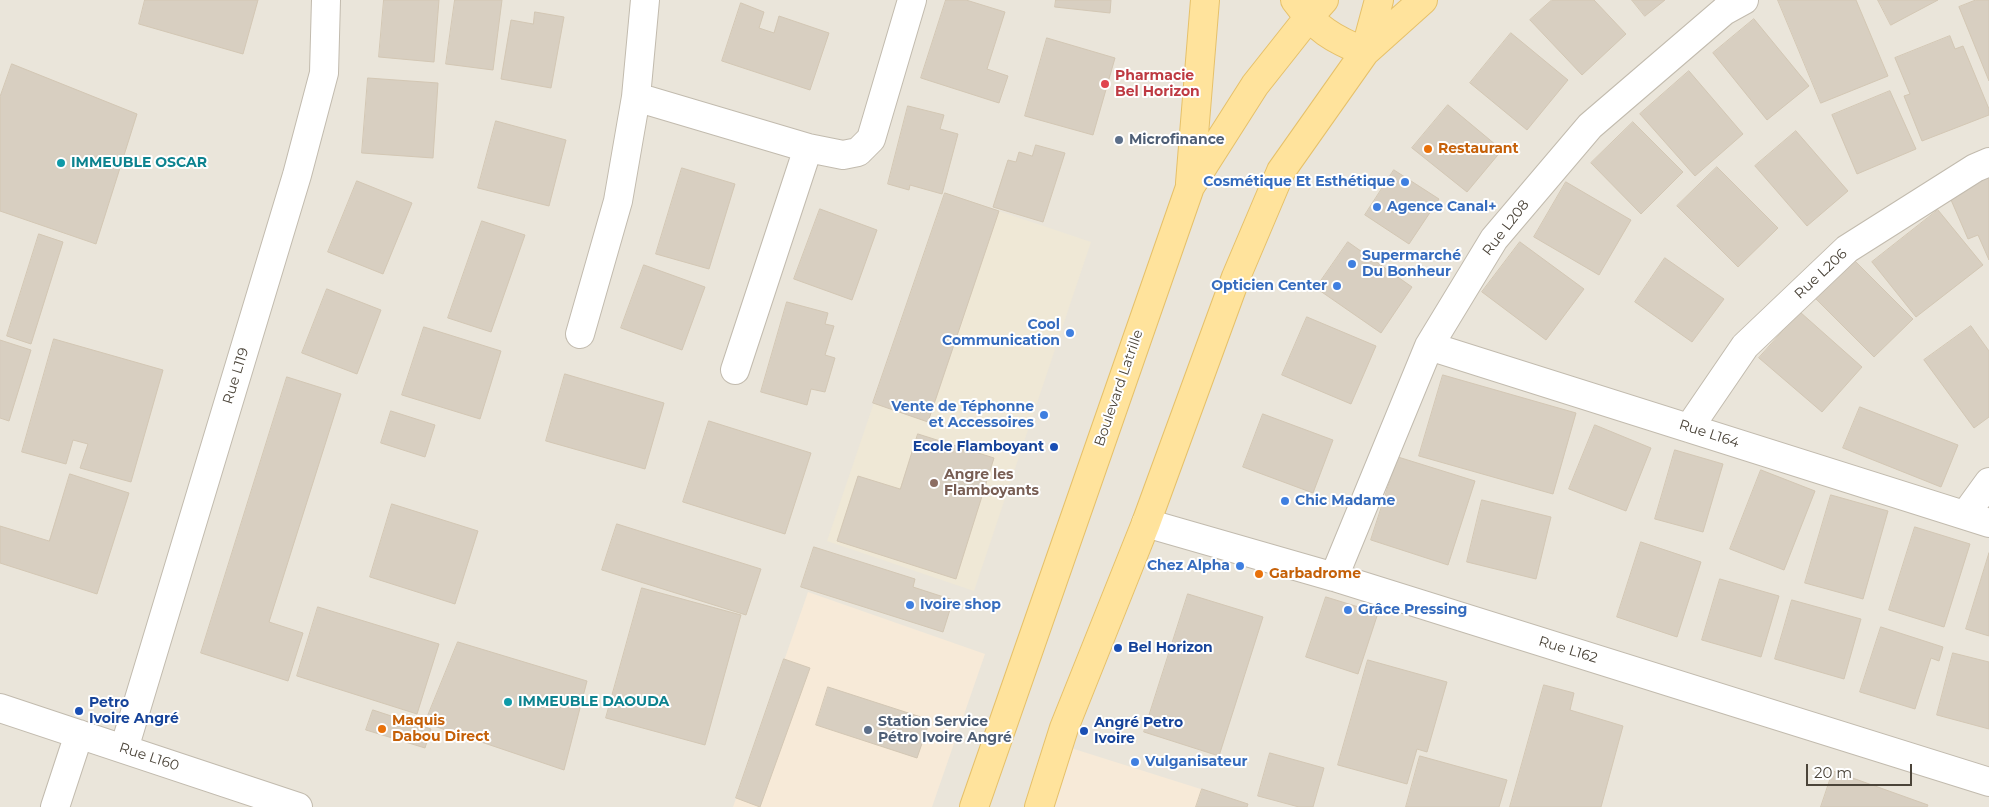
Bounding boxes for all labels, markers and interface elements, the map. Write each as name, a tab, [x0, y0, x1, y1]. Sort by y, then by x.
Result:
place label: Pharmacie Bel Horizon	[1115, 68, 1200, 100]
marker: Pharmacie Bel Horizon	[1099, 78, 1111, 90]
place label: Microfinance	[1129, 132, 1225, 148]
marker: Microfinance	[1113, 134, 1125, 146]
place label: Restaurant	[1438, 141, 1519, 157]
marker: Restaurant	[1422, 143, 1434, 155]
place label: IMMEUBLE OSCAR	[71, 155, 207, 171]
marker: IMMEUBLE OSCAR	[55, 157, 67, 169]
place label: Cosmétique Et Esthétique	[1203, 174, 1395, 190]
marker: Cosmétique Et Esthétique	[1399, 176, 1411, 188]
street label: Rue L208	[1479, 197, 1533, 259]
place label: Agence Canal+	[1387, 199, 1497, 215]
marker: Agence Canal+	[1371, 201, 1383, 213]
street label: Rue L206	[1791, 245, 1851, 303]
place label: Supermarché Du Bonheur	[1362, 248, 1461, 280]
marker: Supermarché Du Bonheur	[1346, 258, 1358, 270]
place label: Opticien Center	[1211, 278, 1327, 294]
marker: Opticien Center	[1331, 280, 1343, 292]
place label: Cool Communication	[942, 317, 1060, 350]
marker: Cool Communication	[1064, 327, 1076, 339]
street label: Boulevard Latrille	[1091, 327, 1147, 449]
street label: Rue L119	[219, 346, 253, 406]
place label: Vente de Téphonne et Accessoires	[891, 399, 1034, 432]
marker: Vente de Téphonne et Accessoires	[1038, 409, 1050, 421]
street label: Rue L164	[1677, 416, 1741, 452]
place label: Ecole Flamboyant	[913, 439, 1044, 455]
marker: Ecole Flamboyant	[1048, 441, 1060, 453]
place label: Angre les Flamboyants	[944, 467, 1039, 500]
marker: Angre les Flamboyants	[928, 477, 940, 489]
place label: Chic Madame	[1295, 493, 1395, 509]
marker: Chic Madame	[1279, 495, 1291, 507]
place label: Chez Alpha	[1147, 558, 1230, 574]
marker: Chez Alpha	[1234, 560, 1246, 572]
place label: Garbadrome	[1269, 566, 1361, 582]
marker: Garbadrome	[1253, 568, 1265, 580]
place label: Ivoire shop	[920, 597, 1001, 613]
marker: Ivoire shop	[904, 599, 916, 611]
place label: Grâce Pressing	[1358, 602, 1467, 618]
marker: Grâce Pressing	[1342, 604, 1354, 616]
street label: Rue L162	[1536, 633, 1600, 667]
place label: Bel Horizon	[1128, 640, 1213, 656]
marker: Bel Horizon	[1112, 642, 1124, 654]
place label: IMMEUBLE DAOUDA	[518, 694, 669, 710]
place label: Petro Ivoire Angré	[89, 695, 179, 728]
marker: IMMEUBLE DAOUDA	[502, 696, 514, 708]
marker: Petro Ivoire Angré	[73, 705, 85, 717]
place label: Maquis Dabou Direct	[392, 713, 490, 746]
place label: Station Service Pétro Ivoire Angré	[878, 714, 1012, 746]
place label: Angré Petro Ivoire	[1094, 715, 1183, 748]
marker: Maquis Dabou Direct	[376, 723, 388, 735]
marker: Station Service Pétro Ivoire Angré	[862, 724, 874, 736]
marker: Angré Petro Ivoire	[1078, 725, 1090, 737]
street label: Rue L160	[117, 739, 181, 775]
place label: Vulganisateur	[1145, 754, 1248, 770]
scale bar	[1809, 754, 1915, 786]
marker: Vulganisateur	[1129, 756, 1141, 768]
text: 20 m	[1814, 763, 1852, 782]

